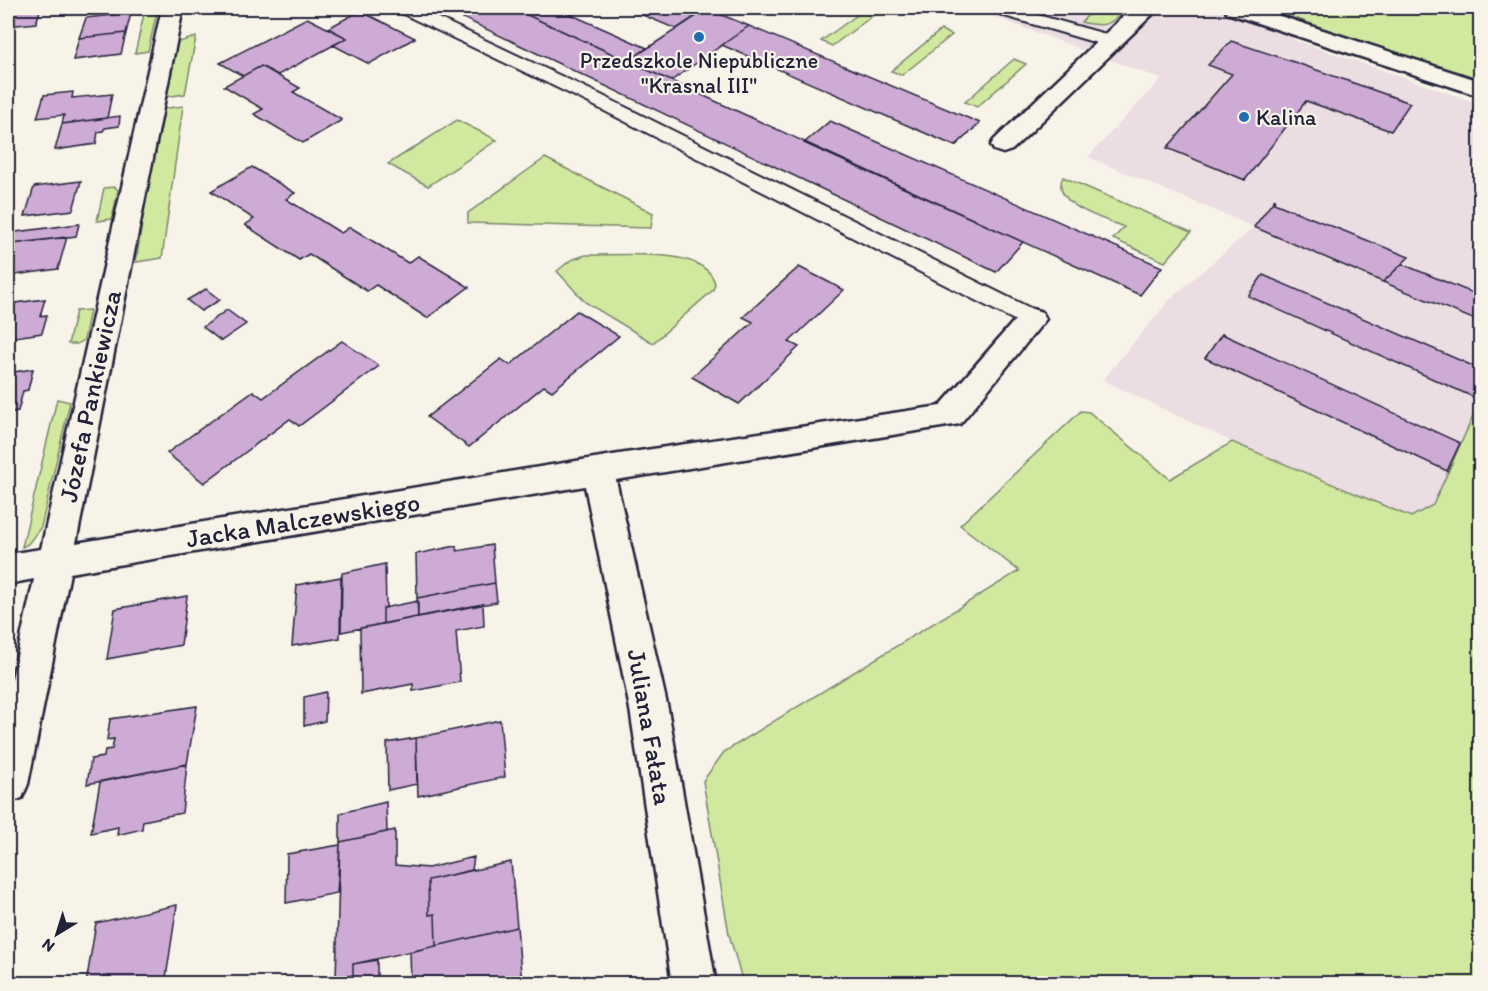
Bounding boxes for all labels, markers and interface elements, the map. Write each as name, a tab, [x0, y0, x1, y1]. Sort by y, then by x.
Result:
marker: Przedszkole Niepubliczne "Krasnal III"	[692, 30, 706, 44]
place label: Przedszkole Niepubliczne "Krasnal III"	[580, 47, 818, 99]
place label: Kalina	[1256, 104, 1317, 131]
marker: Kalina	[1237, 110, 1251, 124]
street label: Józefa Pankiewicza	[52, 287, 128, 505]
street label: Jacka Malczewskiego	[184, 486, 422, 554]
street label: Juliana Fałata	[621, 646, 680, 808]
north arrow	[27, 904, 87, 964]
text: N	[38, 935, 58, 956]

